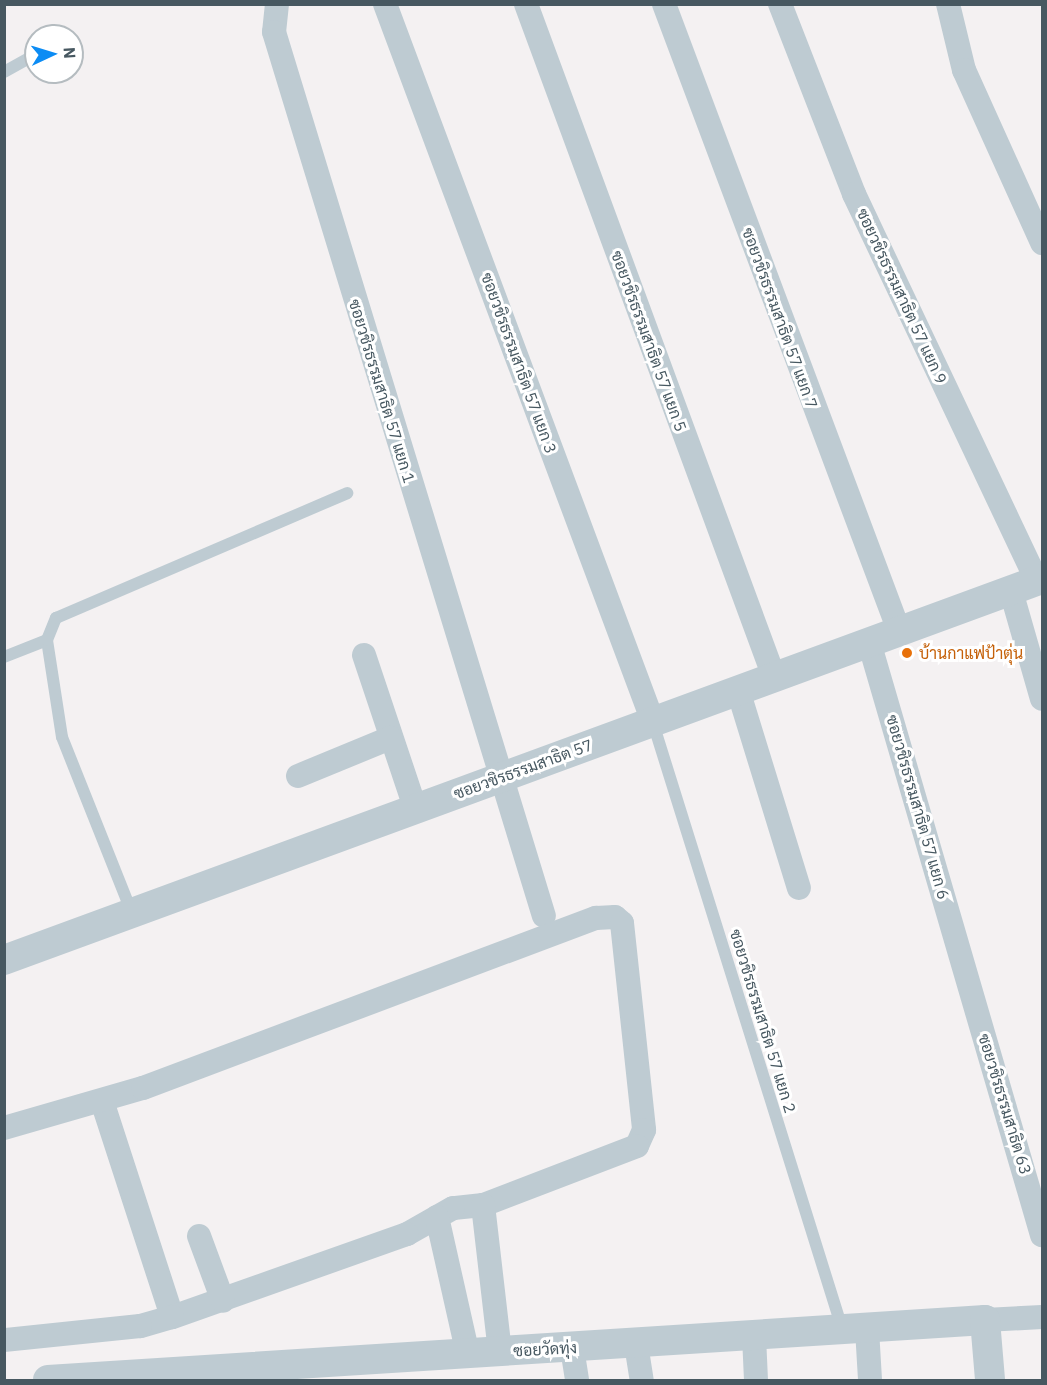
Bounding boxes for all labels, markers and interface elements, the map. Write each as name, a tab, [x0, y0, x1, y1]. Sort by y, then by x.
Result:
north arrow	[24, 24, 84, 84]
text: N	[60, 46, 80, 59]
street label: ซอยวชิรธรรมสาธิต 57 แยก 9	[853, 205, 951, 387]
street label: ซอยวชิรธรรมสาธิต 57 แยก 7	[738, 225, 822, 411]
street label: ซอยวชิรธรรมสาธิต 57 แยก 5	[607, 248, 691, 434]
street label: ซอยวชิรธรรมสาธิต 57 แยก 3	[477, 270, 561, 456]
street label: ซอยวชิรธรรมสาธิต 57 แยก 1	[345, 297, 419, 485]
place label: บ้านกาแฟป้าตุ่น	[919, 643, 1023, 663]
marker: บ้านกาแฟป้าตุ่น	[900, 646, 914, 660]
street label: ซอยวชิรธรรมสาธิต 57 แยก 6	[882, 712, 954, 902]
street label: ซอยวชิรธรรมสาธิต 57	[451, 735, 595, 803]
street label: ซอยวชิรธรรมสาธิต 57 แยก 2	[726, 927, 800, 1115]
street label: ซอยวชิรธรรมสาธิต 63	[974, 1031, 1036, 1177]
street label: ซอยวัดทุ่ง	[513, 1338, 577, 1360]

